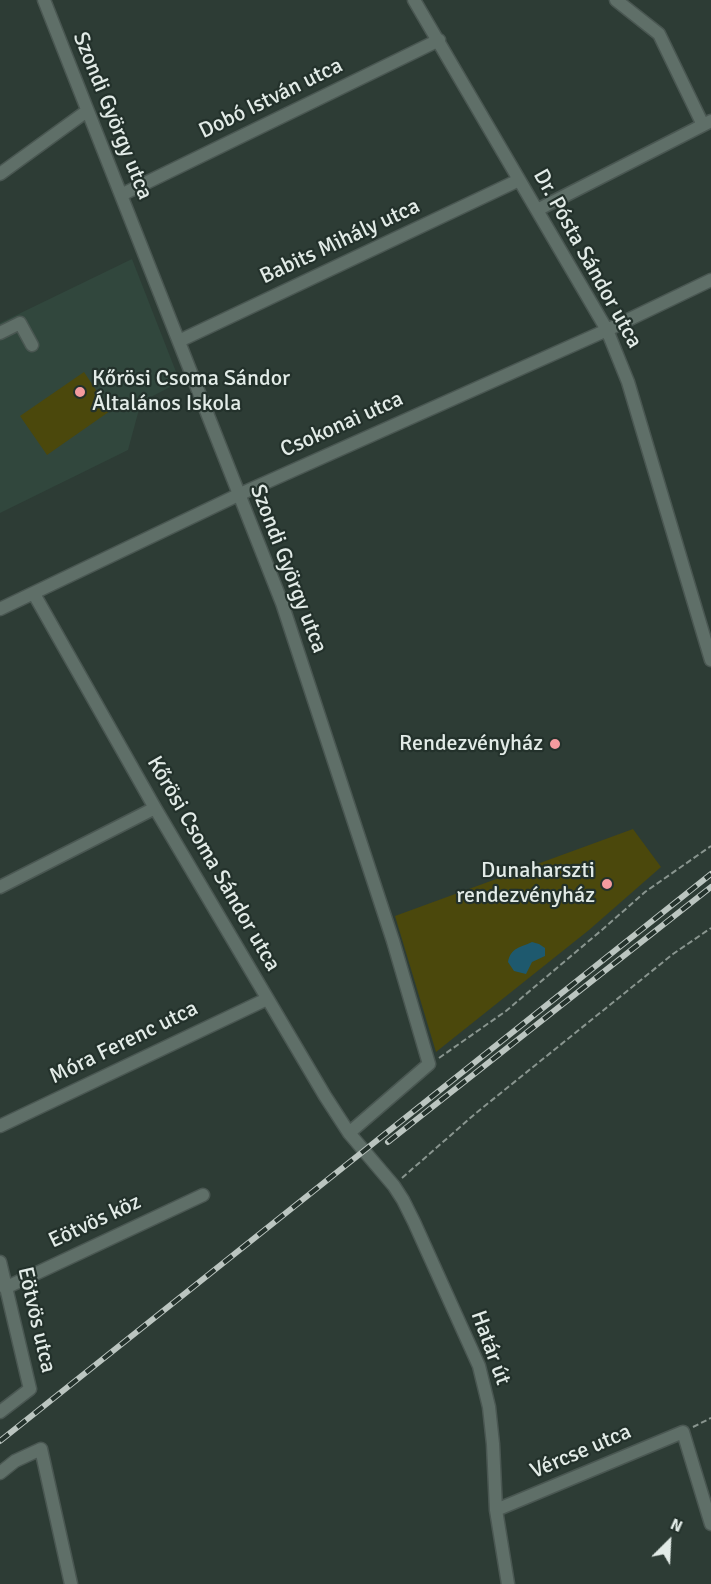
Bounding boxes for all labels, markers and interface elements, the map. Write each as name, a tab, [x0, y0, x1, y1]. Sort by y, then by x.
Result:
street label: Szondi György utca	[66, 28, 158, 204]
street label: Dobó István utca	[195, 53, 347, 145]
street label: Dr. Pósta Sándor utca	[527, 165, 647, 353]
street label: Babits Mihály utca	[256, 193, 424, 291]
place label: Kőrösi Csoma Sándor Általános Iskola	[92, 366, 290, 418]
marker: Kőrösi Csoma Sándor Általános Iskola	[73, 385, 87, 399]
street label: Csokonai utca	[277, 386, 407, 464]
street label: Szondi György utca	[244, 481, 332, 657]
place label: Rendezvényház	[399, 731, 543, 757]
marker: Rendezvényház	[548, 737, 562, 751]
street label: Kőrösi Csoma Sándor utca	[141, 752, 285, 976]
place label: Dunaharszti rendezvényház	[456, 858, 595, 909]
marker: Dunaharszti rendezvényház	[600, 877, 614, 891]
street label: Móra Ferenc utca	[45, 996, 203, 1090]
street label: Eötvös köz	[45, 1189, 145, 1255]
street label: Eötvös utca	[11, 1264, 61, 1376]
street label: Határ út	[464, 1307, 516, 1389]
street label: Vércse utca	[527, 1419, 635, 1485]
north arrow	[639, 1512, 699, 1572]
text: N	[667, 1514, 685, 1537]

